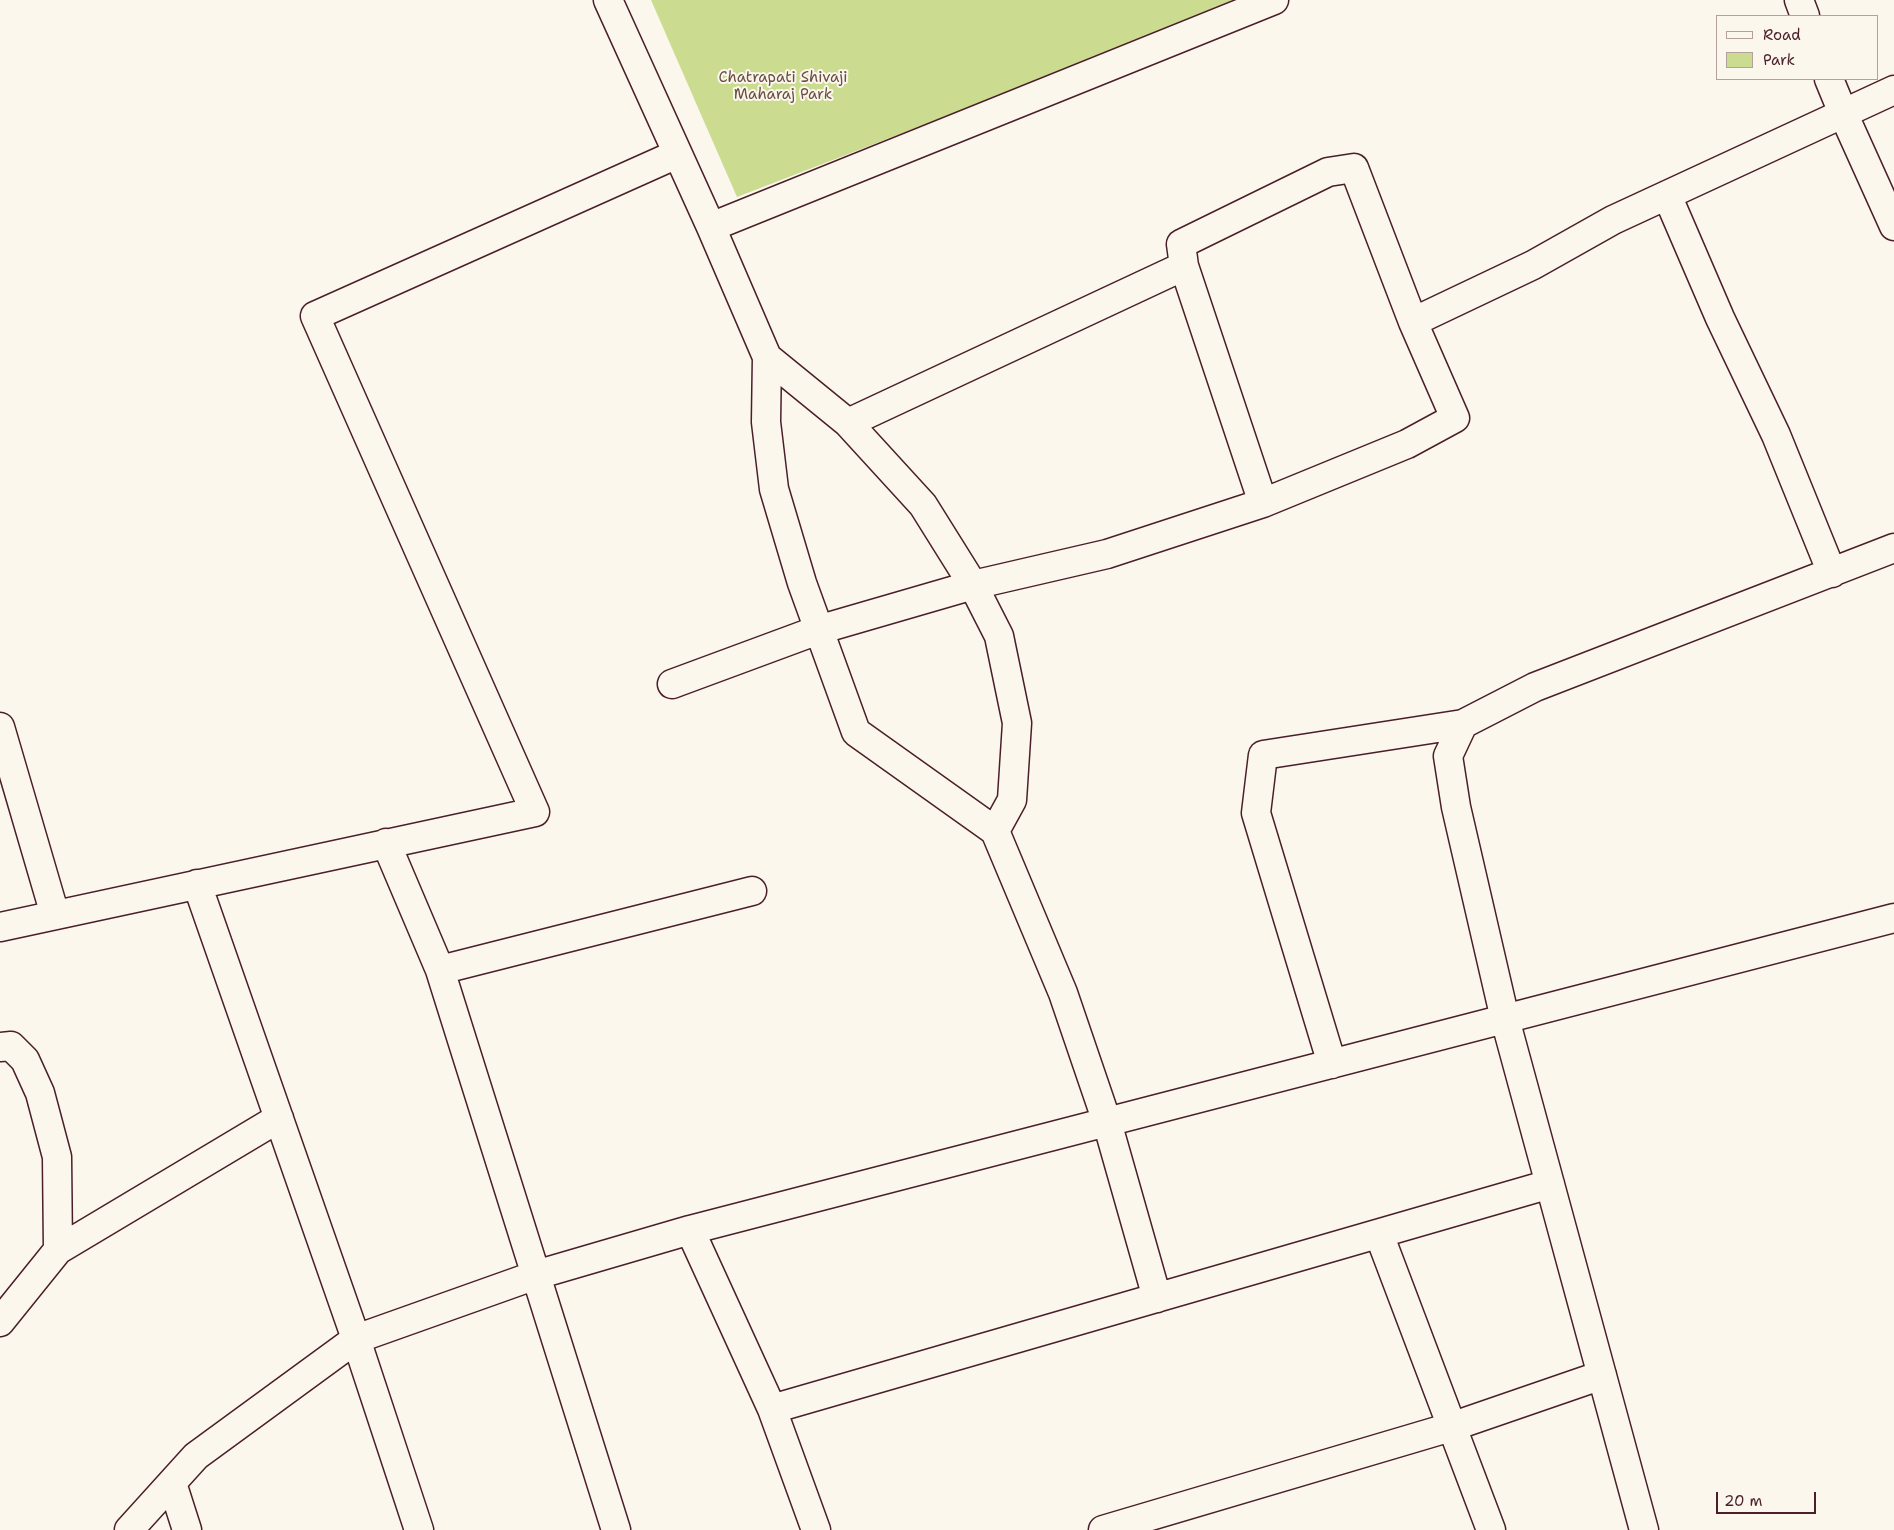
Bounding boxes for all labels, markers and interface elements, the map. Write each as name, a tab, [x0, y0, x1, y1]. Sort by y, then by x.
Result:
legend	[1716, 15, 1879, 80]
text: Road	[1763, 25, 1801, 45]
text: Park	[1763, 50, 1795, 70]
park label: Chatrapati Shivaji Maharaj Park	[719, 69, 847, 104]
scale bar	[1719, 1482, 1819, 1514]
text: 20 m	[1724, 1491, 1763, 1511]

